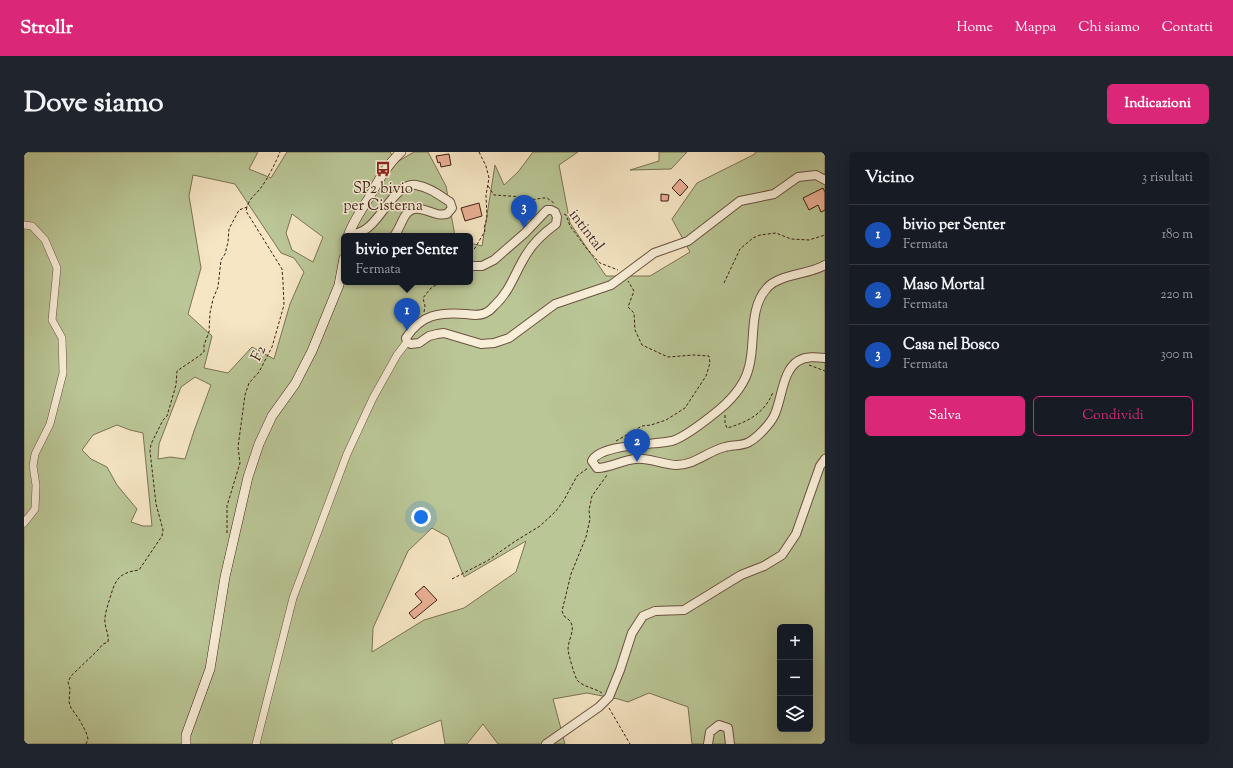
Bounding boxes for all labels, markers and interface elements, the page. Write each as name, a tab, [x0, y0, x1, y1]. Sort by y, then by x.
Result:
text: Strollr	[20, 15, 73, 42]
text: Home	[956, 18, 993, 38]
text: Mappa	[1015, 18, 1056, 38]
text: Chi siamo	[1078, 18, 1140, 38]
text: Contatti	[1162, 18, 1213, 38]
text: Dove siamo	[24, 84, 164, 124]
button: Indicazioni	[1107, 84, 1209, 124]
bus stop icon: SP2 bivio per Cisterna	[374, 160, 392, 178]
text: Vicino	[865, 166, 914, 190]
text: 3 risultati	[1142, 169, 1193, 187]
place label: SP2 bivio per Cisterna	[343, 179, 423, 217]
pin: 3	[511, 195, 537, 228]
street label: intintal	[563, 206, 608, 256]
text: bivio per Senter	[903, 215, 1005, 236]
text: 1	[876, 226, 880, 244]
text: 180 m	[1162, 226, 1193, 244]
popup	[341, 233, 473, 285]
text: Fermata	[903, 236, 948, 254]
text: bivio per Senter	[356, 240, 458, 261]
text: Fermata	[356, 261, 401, 279]
text: Maso Mortal	[903, 275, 985, 296]
text: 2	[875, 286, 881, 304]
text: 220 m	[1160, 286, 1193, 304]
text: Fermata	[903, 296, 948, 314]
pin: 1	[394, 298, 420, 331]
text: Casa nel Bosco	[903, 335, 999, 356]
street label: F2	[247, 342, 272, 365]
text: 3	[875, 346, 881, 364]
text: 300 m	[1161, 346, 1193, 364]
text: Fermata	[903, 356, 948, 374]
button: Salva	[865, 396, 1025, 436]
button: Condividi	[1033, 396, 1193, 436]
pin: 2	[624, 429, 650, 462]
your location	[411, 507, 431, 527]
map controls	[777, 624, 813, 732]
button: +	[777, 624, 813, 660]
button: −	[777, 660, 813, 696]
button: layers	[777, 696, 813, 732]

